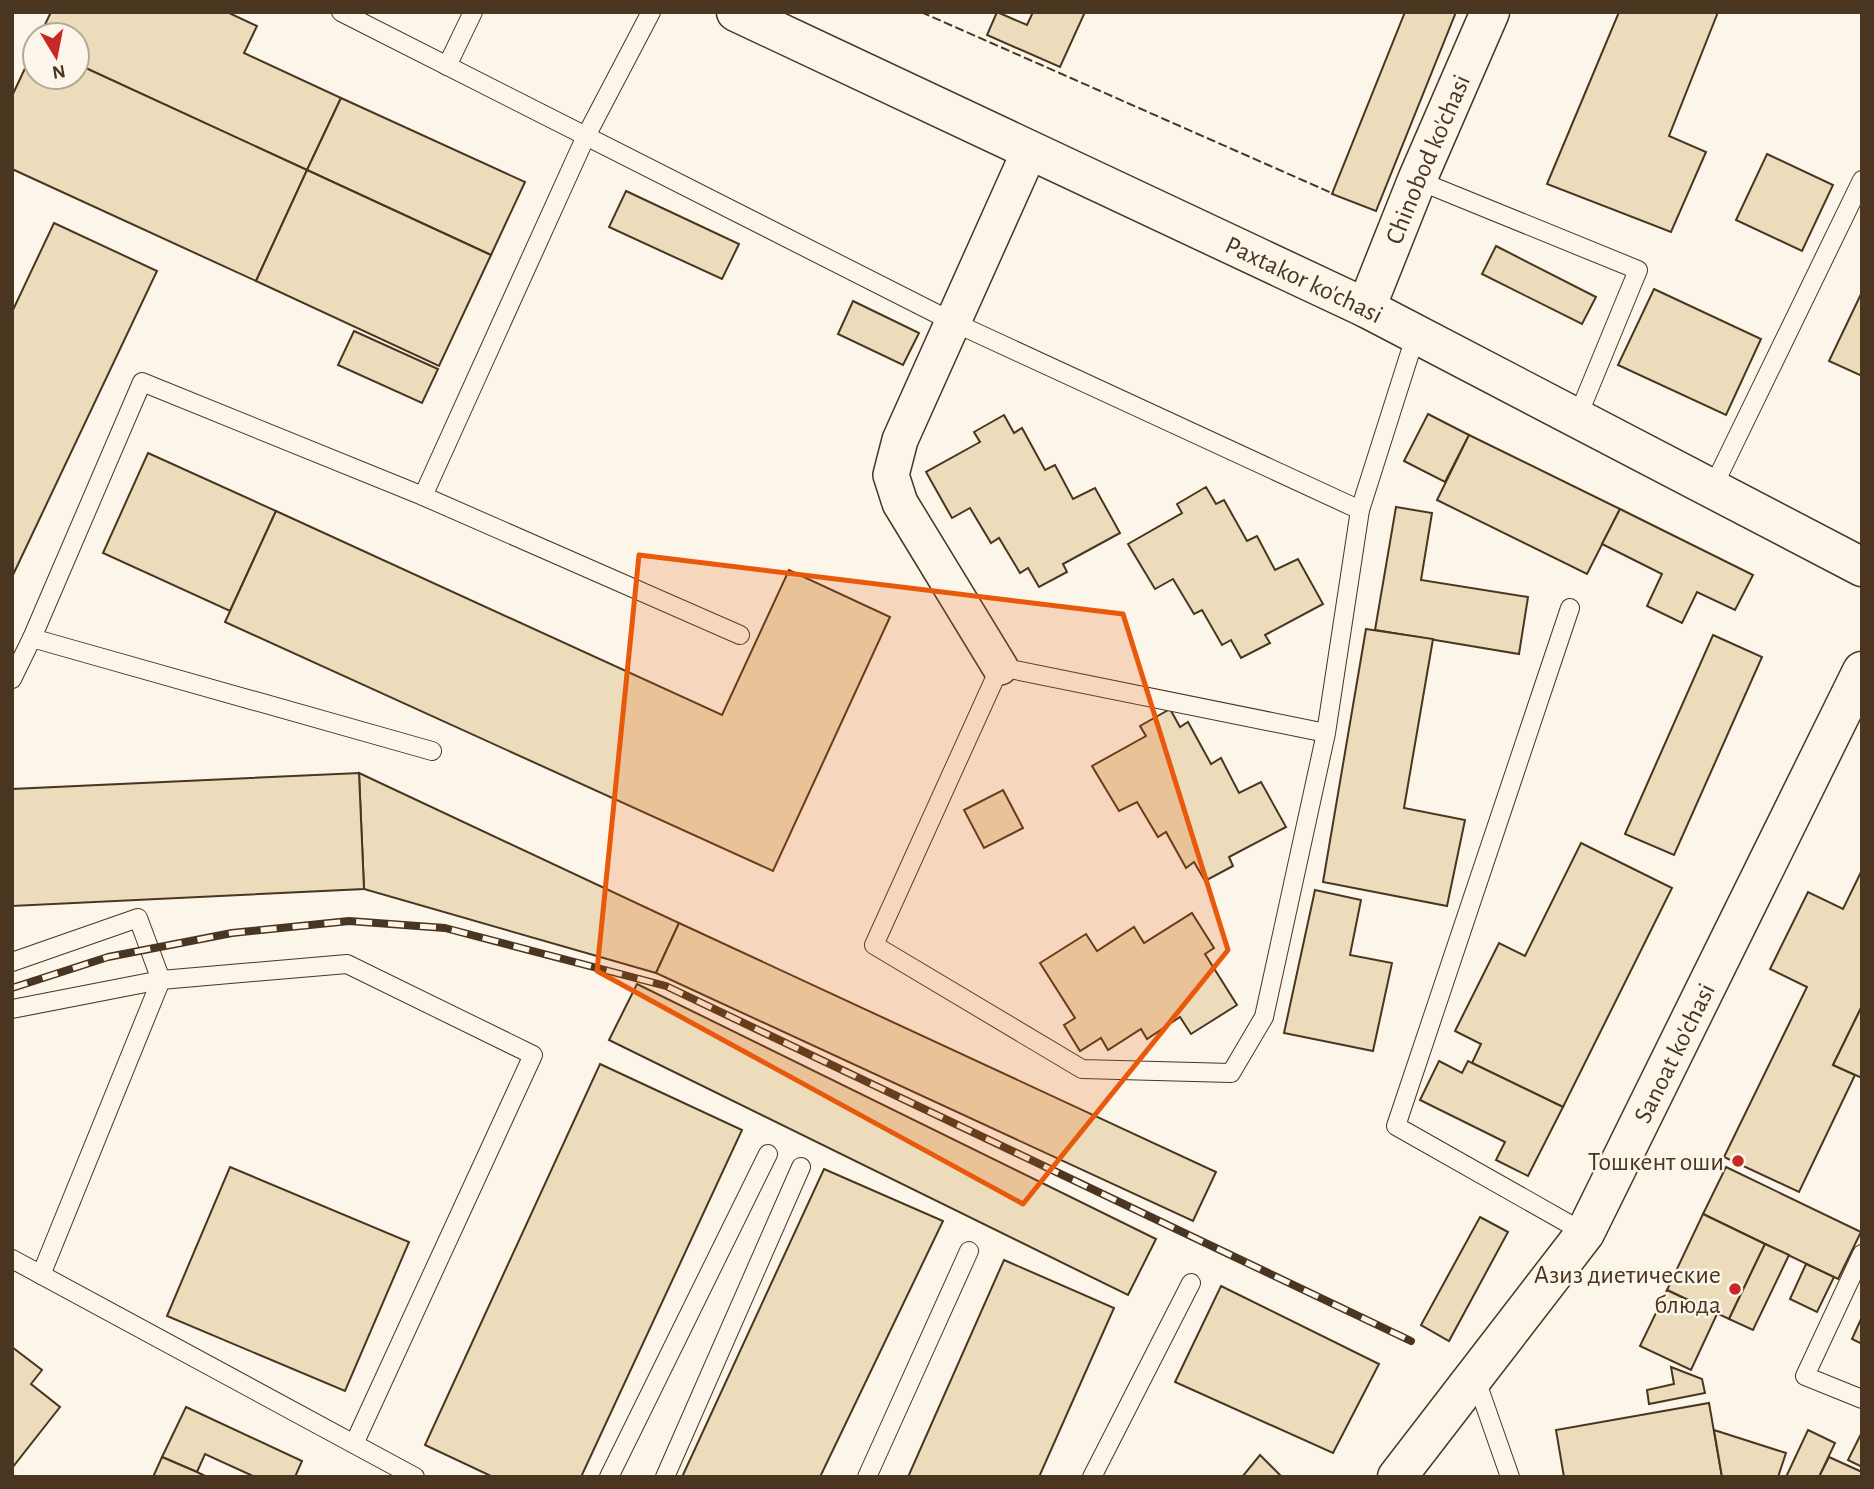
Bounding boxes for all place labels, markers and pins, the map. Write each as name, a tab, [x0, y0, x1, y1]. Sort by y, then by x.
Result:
place label: Тошкент оши	[1588, 1149, 1724, 1175]
marker: Тошкент оши	[1730, 1153, 1746, 1169]
place label: Азиз диетические блюда	[1534, 1262, 1721, 1318]
marker: Азиз диетические блюда	[1727, 1281, 1743, 1297]

